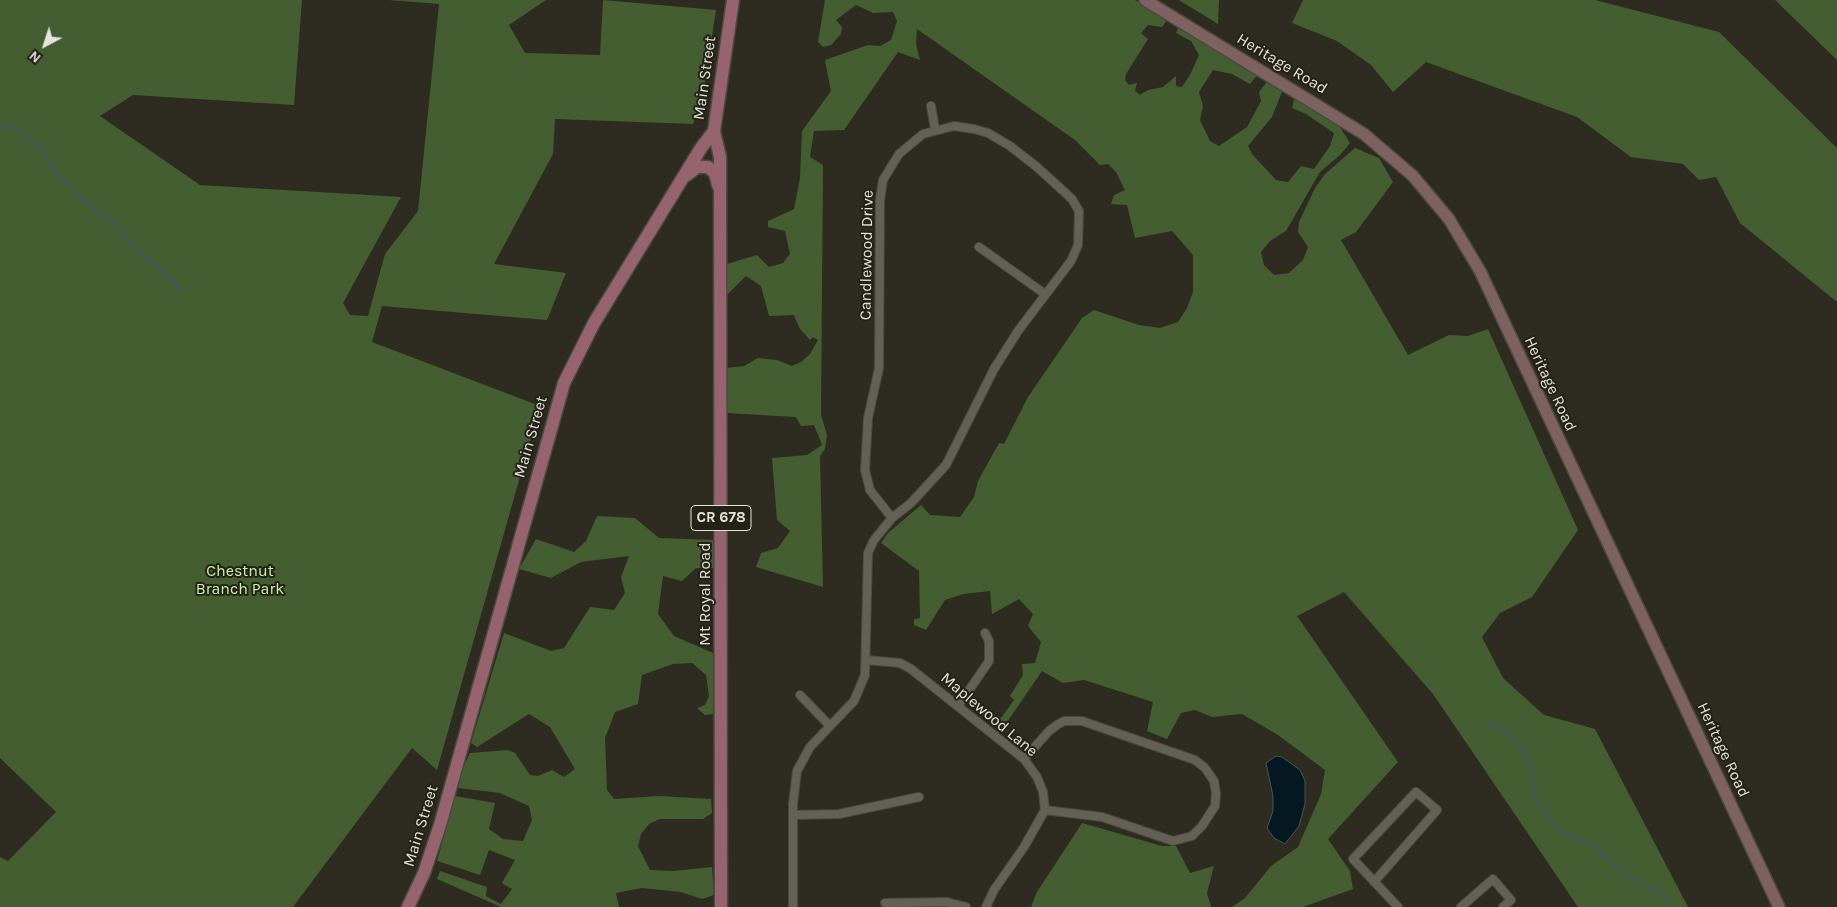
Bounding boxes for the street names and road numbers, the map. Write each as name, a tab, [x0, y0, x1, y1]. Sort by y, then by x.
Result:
street label: Heritage Road	[1233, 29, 1331, 99]
street label: Main Street	[690, 35, 720, 121]
street label: Candlewood Drive	[856, 190, 878, 320]
street label: Heritage Road	[1520, 334, 1580, 434]
street label: Main Street	[510, 394, 552, 480]
road number: CR 678	[691, 506, 751, 530]
street label: Mt Royal Road	[695, 542, 715, 646]
street label: Maplewood Lane	[937, 669, 1041, 761]
street label: Heritage Road	[1693, 700, 1753, 800]
street label: Main Street	[399, 783, 443, 869]

